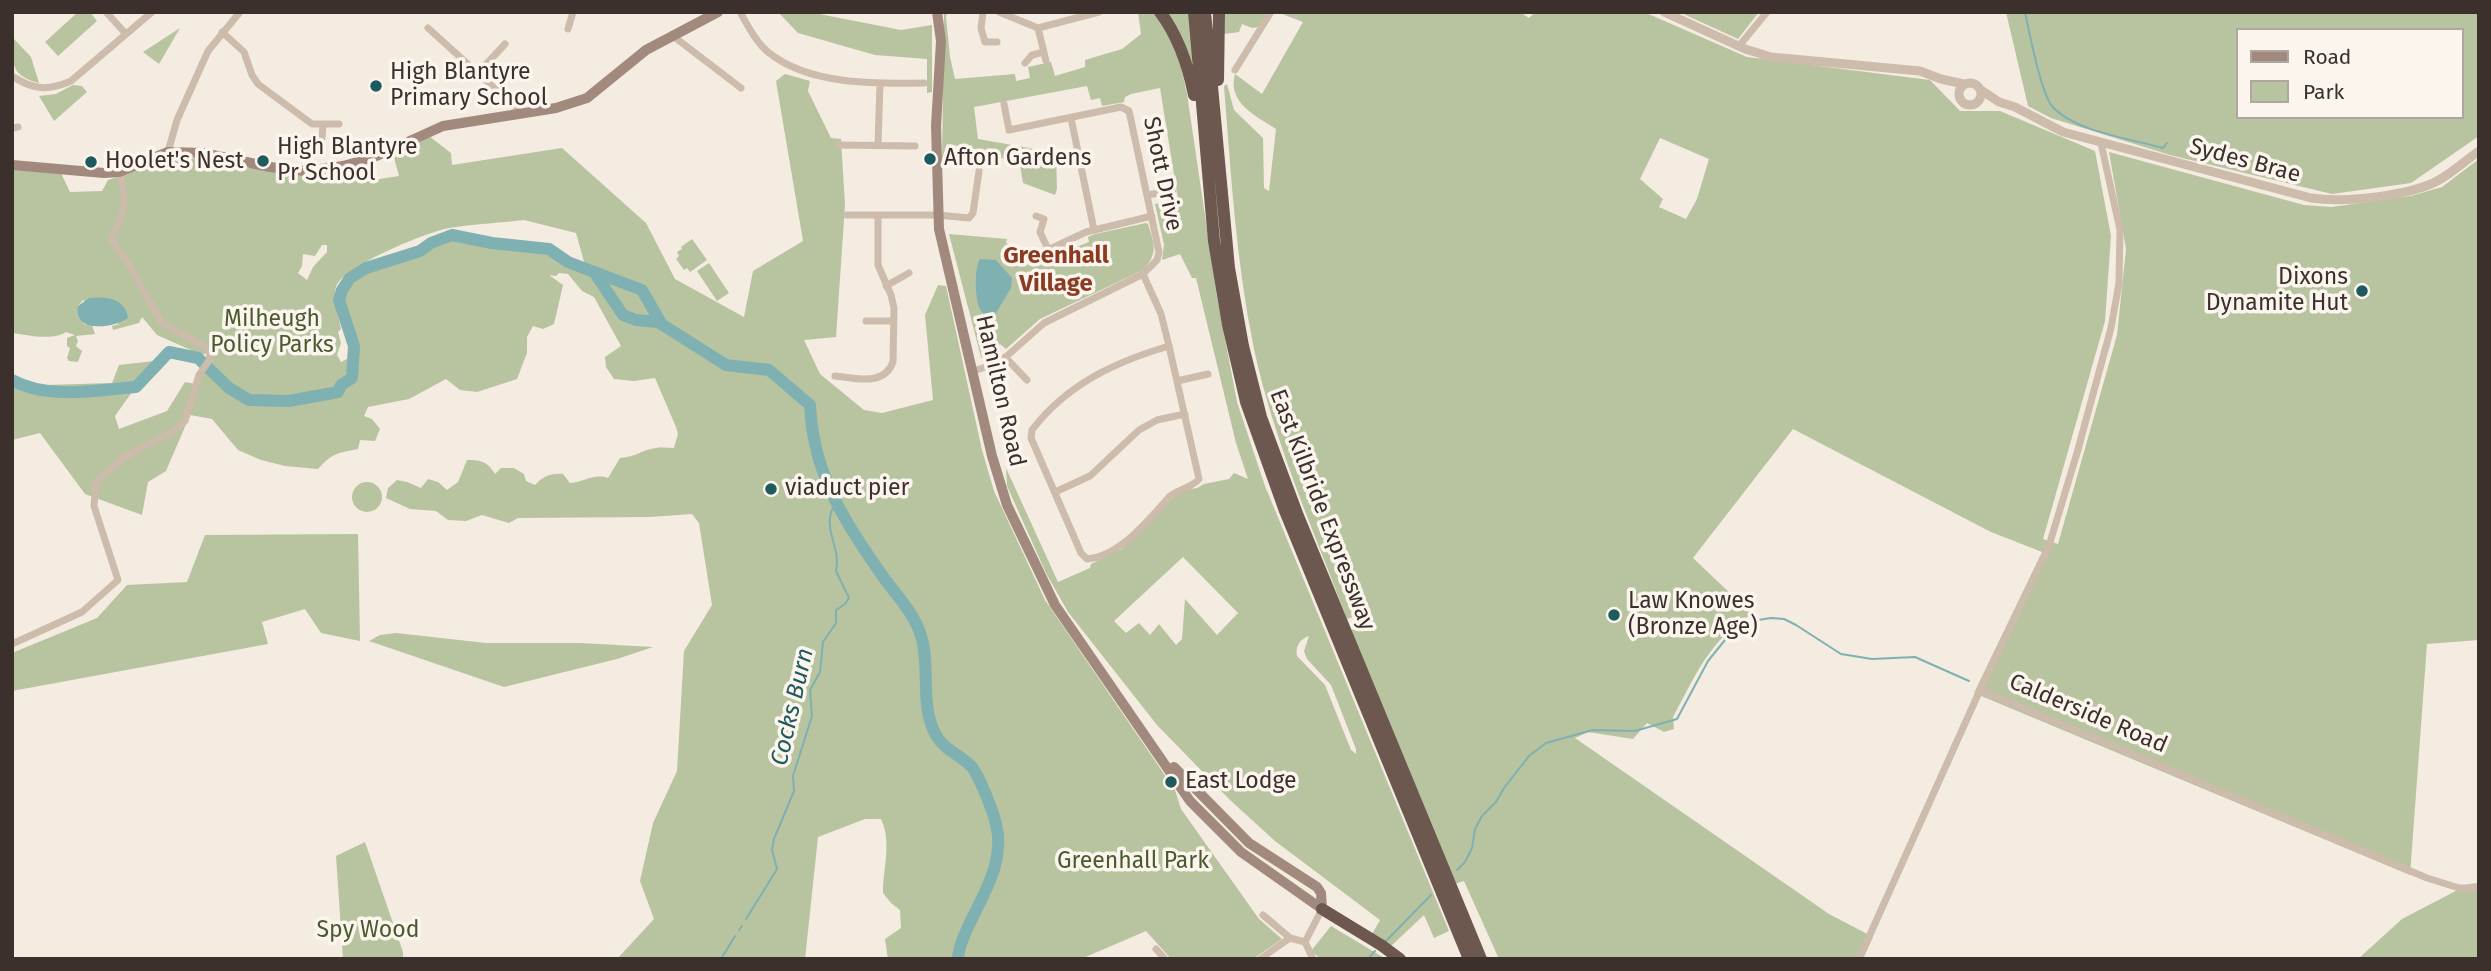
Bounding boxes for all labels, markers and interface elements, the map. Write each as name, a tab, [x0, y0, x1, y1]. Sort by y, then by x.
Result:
legend	[2236, 28, 2463, 119]
text: Road	[2303, 44, 2351, 70]
place label: High Blantyre Primary School	[390, 59, 547, 113]
marker: High Blantyre Primary School	[368, 78, 384, 94]
text: Park	[2303, 79, 2344, 105]
street label: Shott Drive	[1136, 114, 1188, 234]
street label: Sydes Brae	[2186, 133, 2304, 189]
place label: High Blantyre Pr School	[277, 134, 417, 188]
place label: Afton Gardens	[944, 145, 1092, 173]
place label: Hoolet's Nest	[105, 148, 244, 176]
marker: Afton Gardens	[922, 151, 938, 167]
marker: High Blantyre Pr School	[255, 153, 271, 169]
marker: Hoolet's Nest	[83, 154, 99, 170]
district label: Greenhall Village	[1003, 242, 1109, 298]
place label: Dixons Dynamite Hut	[2206, 264, 2348, 318]
marker: Dixons Dynamite Hut	[2354, 283, 2370, 299]
park label: Milheugh Policy Parks	[210, 306, 334, 360]
street label: Hamilton Road	[969, 312, 1031, 470]
street label: East Kilbride Expressway	[1263, 385, 1381, 635]
place label: viaduct pier	[785, 475, 909, 503]
marker: viaduct pier	[763, 481, 779, 497]
place label: Law Knowes (Bronze Age)	[1628, 588, 1758, 642]
marker: Law Knowes (Bronze Age)	[1606, 607, 1622, 623]
water label: Cocks Burn	[766, 645, 820, 769]
street label: Calderside Road	[2005, 668, 2171, 760]
place label: East Lodge	[1185, 768, 1297, 796]
marker: East Lodge	[1163, 774, 1179, 790]
park label: Greenhall Park	[1057, 848, 1209, 876]
park label: Spy Wood	[317, 917, 419, 945]

